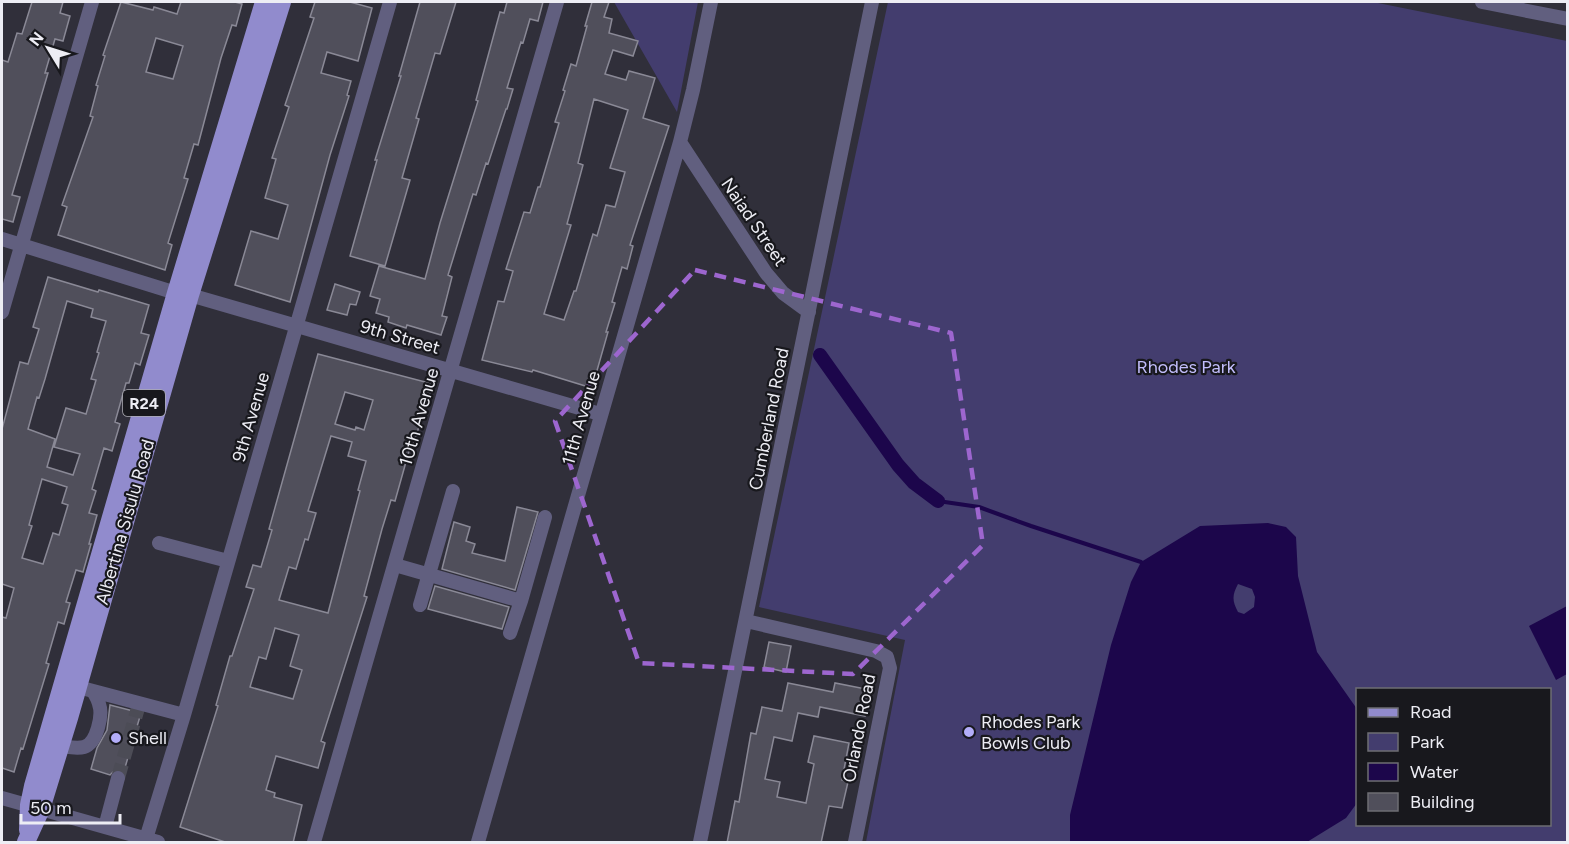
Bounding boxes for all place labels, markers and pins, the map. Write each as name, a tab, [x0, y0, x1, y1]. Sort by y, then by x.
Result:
place label: Rhodes Park Bowls Club	[981, 711, 1080, 754]
marker: Rhodes Park Bowls Club	[962, 725, 976, 739]
place label: Shell	[128, 727, 167, 749]
marker: Shell	[109, 731, 123, 745]

